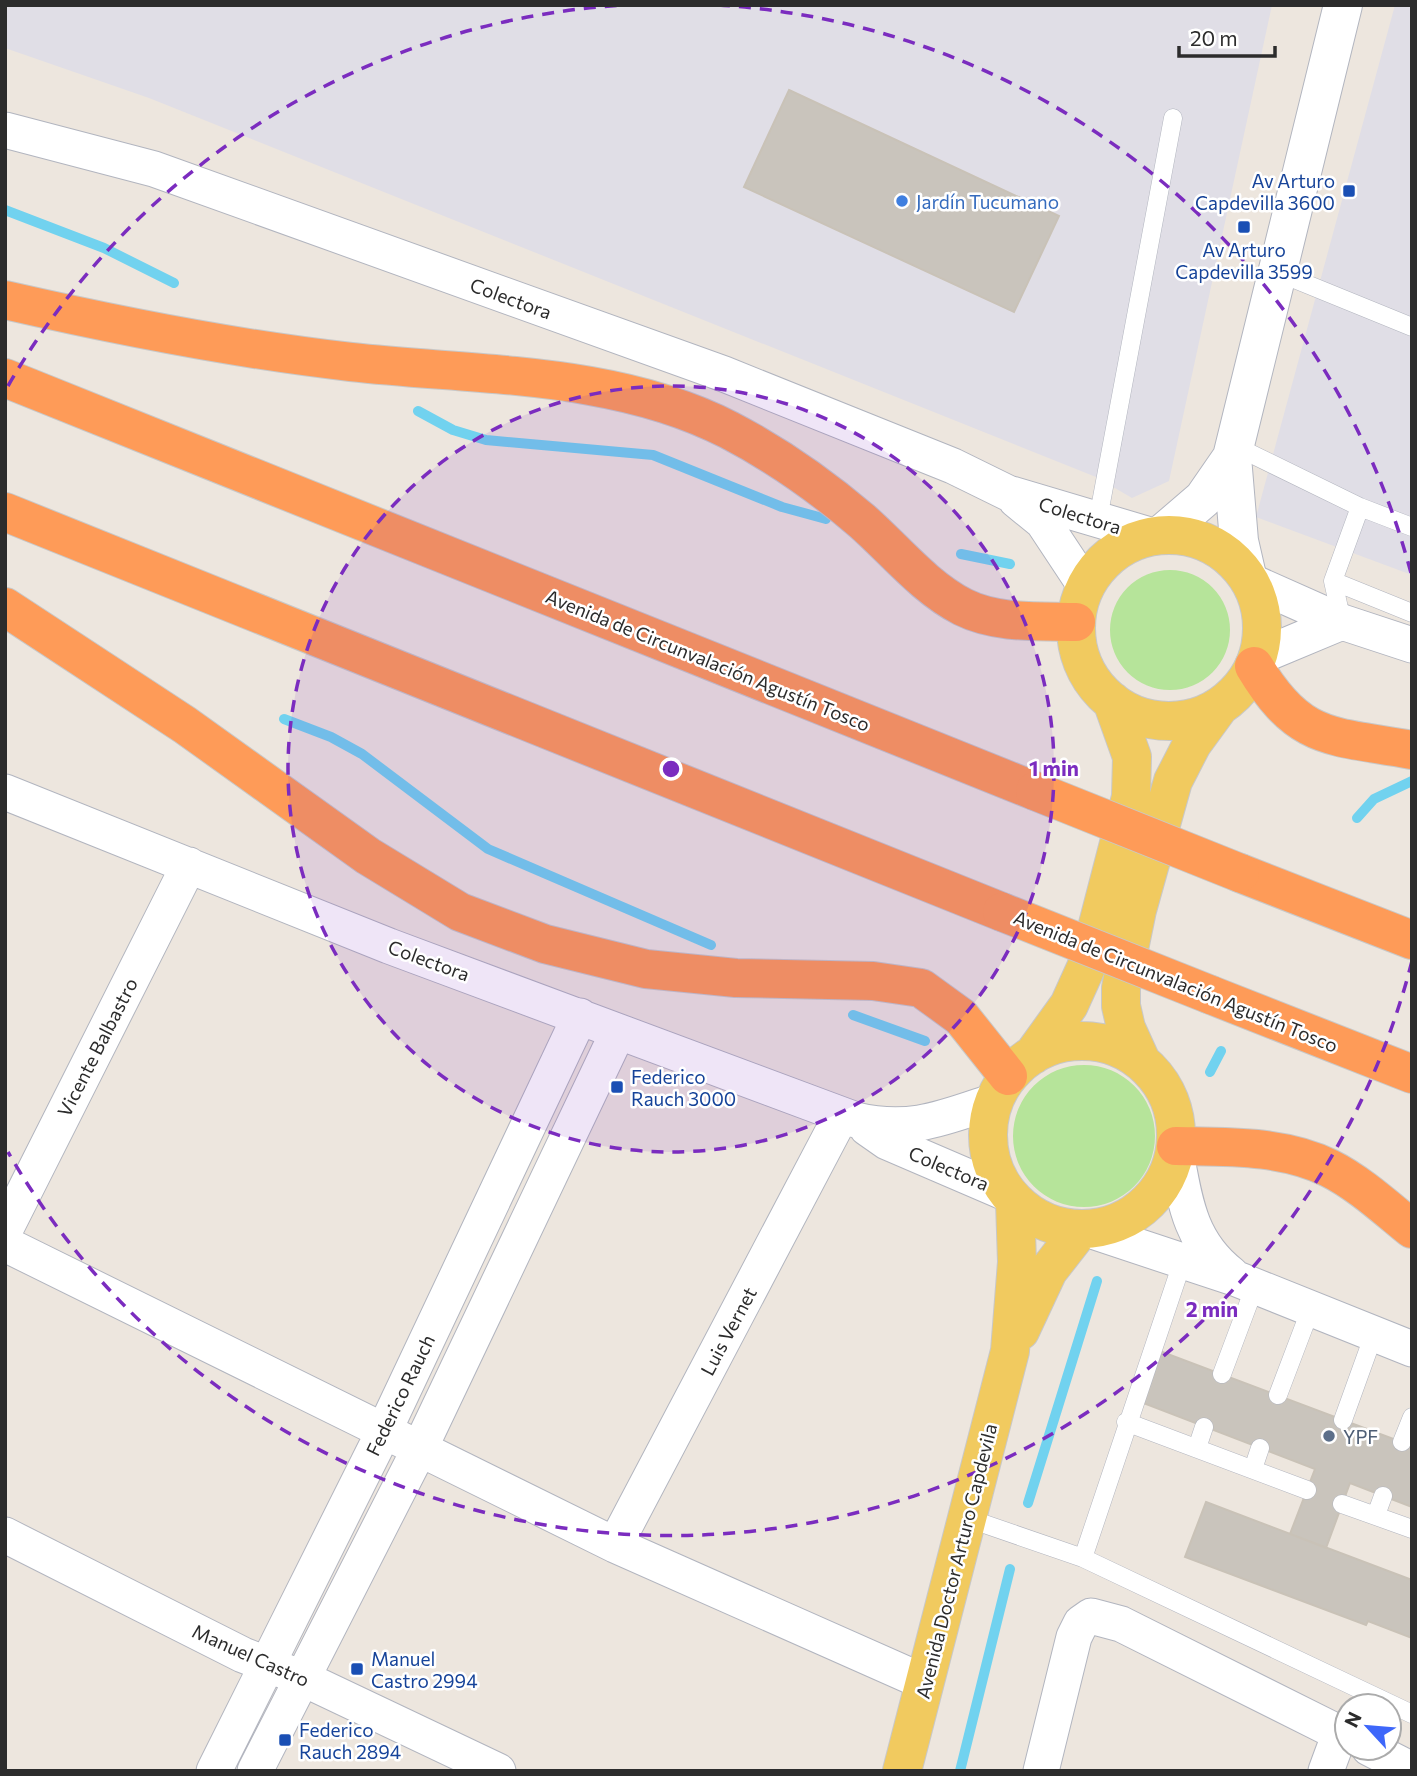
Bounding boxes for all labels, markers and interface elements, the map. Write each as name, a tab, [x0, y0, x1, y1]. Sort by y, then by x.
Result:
scale bar	[1179, 14, 1275, 58]
text: 20 m	[1190, 25, 1238, 50]
place label: Av Arturo Capdevilla 3600	[1195, 169, 1335, 214]
marker: Av Arturo Capdevilla 3600	[1341, 183, 1357, 199]
place label: Jardín Tucumano	[916, 190, 1059, 213]
marker: Jardín Tucumano	[894, 193, 910, 209]
marker: Av Arturo Capdevilla 3599	[1236, 219, 1252, 235]
place label: Av Arturo Capdevilla 3599	[1175, 238, 1313, 283]
street label: Colectora	[467, 273, 555, 323]
street label: Colectora	[1036, 492, 1124, 538]
street label: Avenida de Circunvalación Agustín Tosco	[543, 584, 873, 736]
text: 1 min	[1029, 755, 1079, 780]
centre of rings	[659, 757, 683, 781]
street label: Avenida de Circunvalación Agustín Tosco	[1011, 905, 1341, 1057]
street label: Colectora	[385, 935, 473, 985]
street label: Vicente Balbastro	[52, 974, 142, 1120]
place label: Federico Rauch 3000	[631, 1065, 736, 1110]
marker: Federico Rauch 3000	[609, 1079, 625, 1095]
street label: Colectora	[905, 1141, 993, 1195]
street label: Luis Vernet	[695, 1283, 761, 1379]
text: 2 min	[1186, 1296, 1238, 1321]
street label: Federico Rauch	[361, 1331, 439, 1459]
street label: Avenida Doctor Arturo Capdevila	[911, 1421, 1001, 1701]
place label: YPF	[1343, 1425, 1378, 1448]
marker: YPF	[1321, 1428, 1337, 1444]
street label: Manuel Castro	[189, 1619, 313, 1691]
place label: Manuel Castro 2994	[371, 1647, 478, 1692]
marker: Manuel Castro 2994	[349, 1661, 365, 1677]
north arrow	[1333, 1692, 1403, 1762]
text: N	[1339, 1708, 1366, 1731]
place label: Federico Rauch 2894	[299, 1718, 401, 1763]
marker: Federico Rauch 2894	[277, 1732, 293, 1748]

